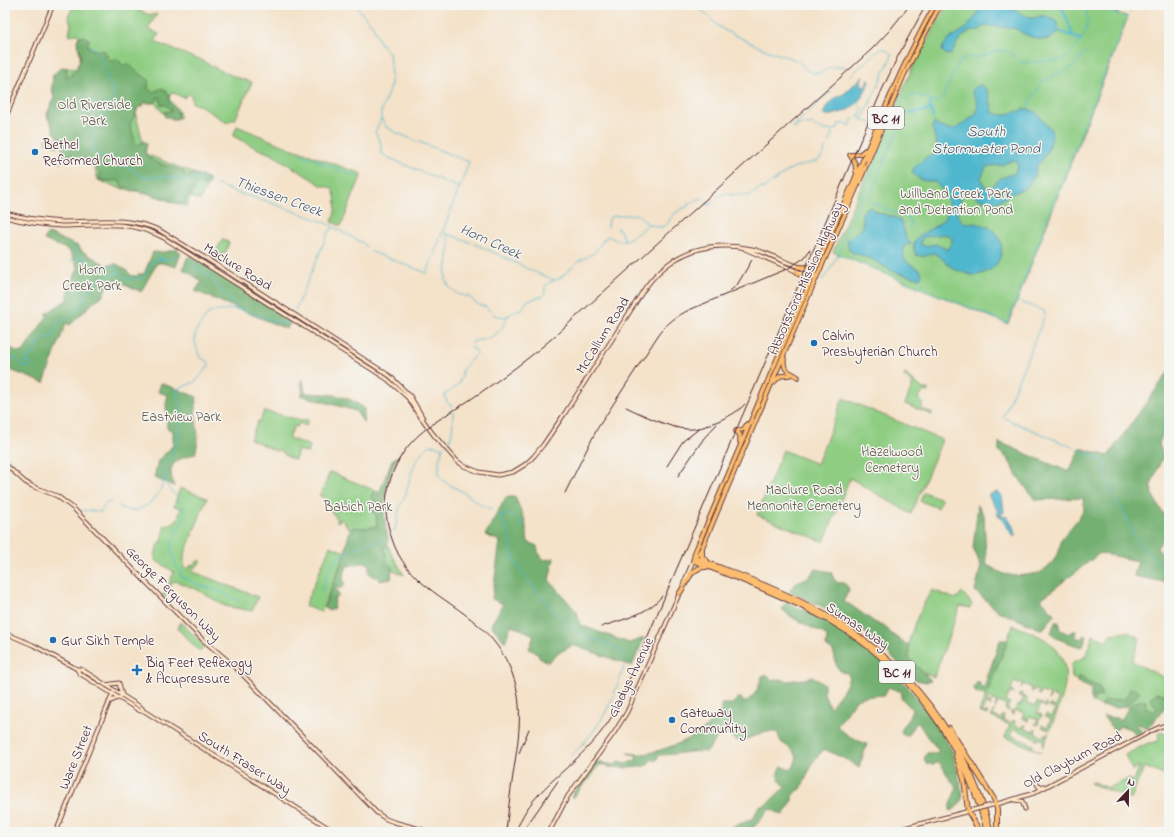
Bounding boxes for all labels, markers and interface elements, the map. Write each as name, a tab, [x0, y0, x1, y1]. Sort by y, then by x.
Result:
park label: Old Riverside Park	[57, 95, 131, 132]
road number: BC 11	[868, 107, 904, 129]
water label: South Stormwater Pond	[932, 121, 1041, 160]
place label: Bethel Reformed Church	[42, 135, 142, 172]
marker: Bethel Reformed Church	[30, 147, 40, 157]
water label: Thiessen Creek	[232, 171, 327, 223]
park label: Willband Creek Park and Detention Pond	[899, 184, 1013, 221]
street label: Abbotsford-Mission Highway	[763, 199, 851, 359]
water label: Horn Creek	[456, 219, 526, 266]
street label: Maclure Road	[199, 238, 276, 297]
park label: Horn Creek Park	[62, 260, 123, 297]
street label: McCallum Road	[571, 293, 635, 378]
place label: Calvin Presbyterian Church	[822, 326, 938, 364]
marker: Calvin Presbyterian Church	[809, 338, 819, 348]
park label: Eastview Park	[141, 407, 222, 428]
park label: Hazelwood Cemetery	[861, 442, 923, 480]
park label: Maclure Road Mennonite Cemetery	[747, 480, 861, 518]
park label: Babich Park	[323, 497, 393, 518]
street label: George Ferguson Way	[120, 541, 226, 647]
street label: Sumas Way	[821, 597, 893, 656]
place label: Gur Sikh Temple	[61, 631, 155, 652]
street label: Gladys Avenue	[603, 633, 661, 722]
marker: Gur Sikh Temple	[48, 635, 58, 645]
place label: Big Feet Reflexogy & Acupressure	[145, 653, 252, 690]
road number: BC 11	[879, 661, 915, 683]
marker: Big Feet Reflexogy & Acupressure	[131, 664, 143, 676]
place label: Gateway Community	[680, 703, 747, 741]
marker: Gateway Community	[667, 715, 677, 725]
street label: Ware Street	[54, 722, 99, 793]
street label: South Fraser Way	[193, 726, 295, 801]
street label: Old Clayburn Road	[1019, 726, 1127, 795]
north arrow	[1108, 771, 1148, 811]
text: N	[1125, 774, 1138, 791]

